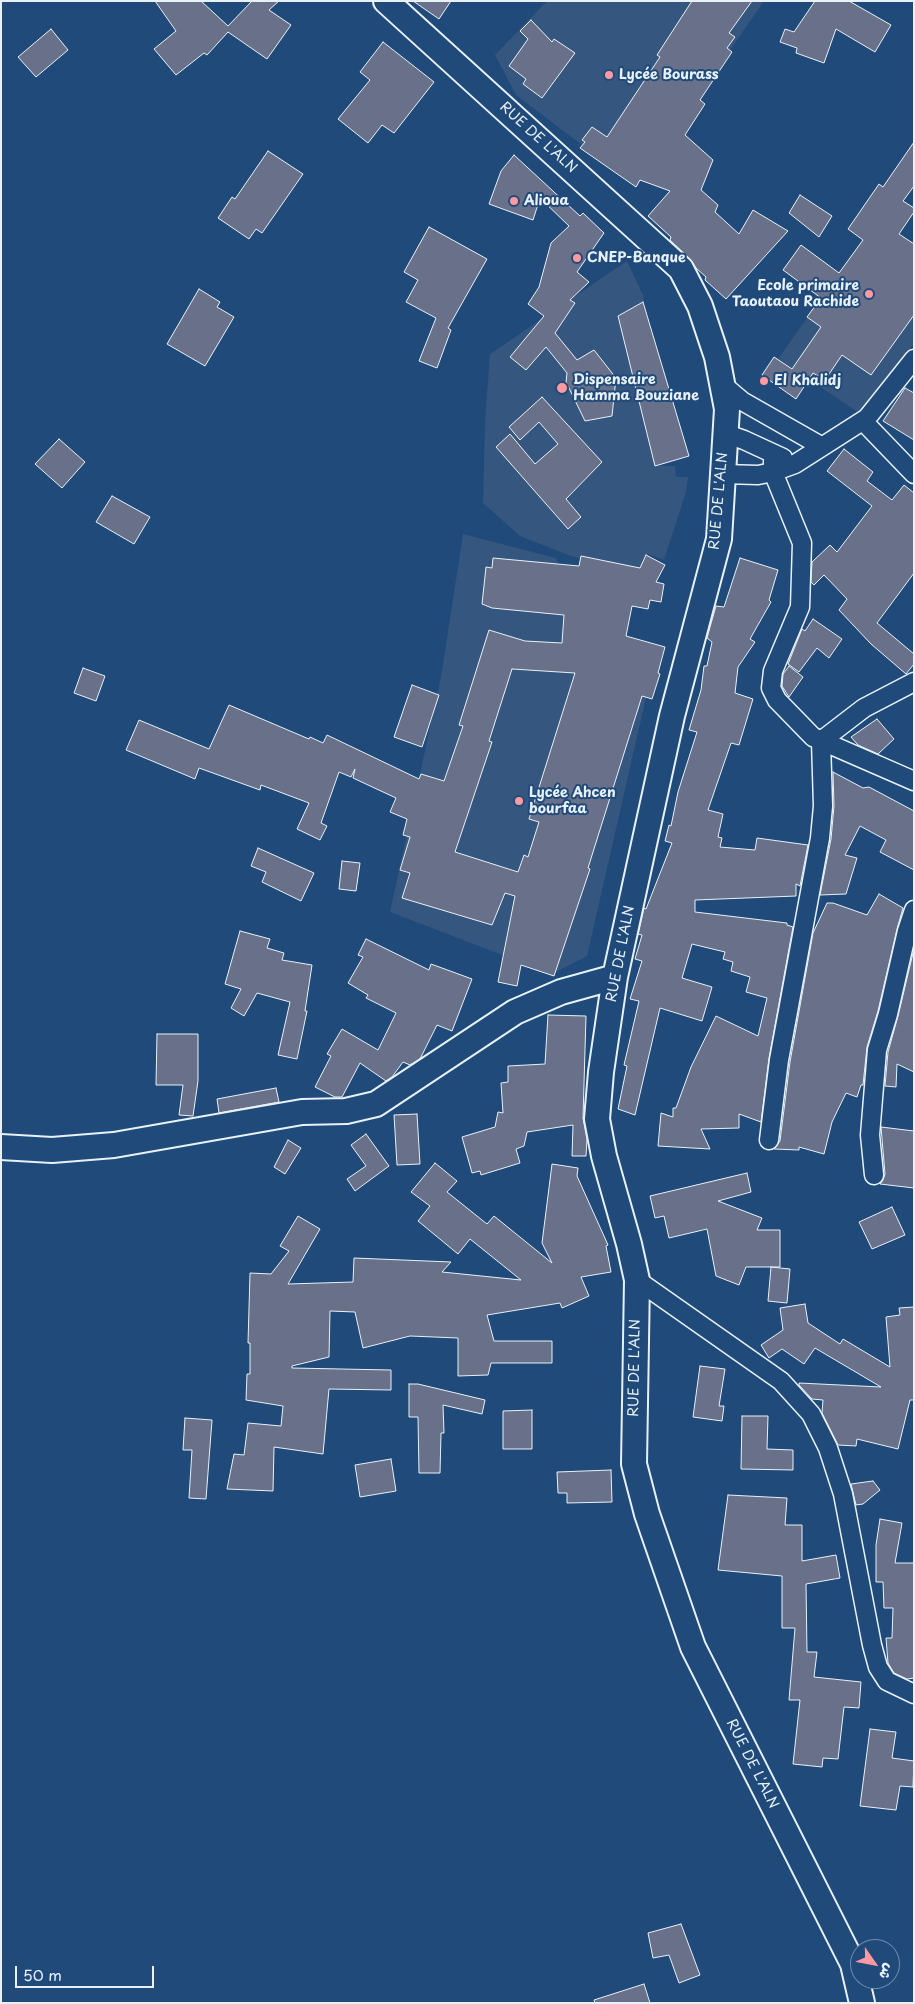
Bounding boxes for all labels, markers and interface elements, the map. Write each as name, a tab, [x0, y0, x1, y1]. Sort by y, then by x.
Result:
place label: Lycée Bourass	[619, 67, 719, 83]
marker: Lycée Bourass	[603, 69, 615, 81]
street label: RUE DE L'ALN	[496, 99, 580, 177]
place label: Alioua	[524, 193, 569, 209]
marker: Alioua	[508, 195, 520, 207]
place label: CNEP-Banque	[587, 250, 686, 266]
marker: CNEP-Banque	[571, 252, 583, 264]
place label: Ecole primaire Taoutaou Rachide	[732, 278, 859, 310]
marker: Ecole primaire Taoutaou Rachide	[863, 288, 875, 300]
place label: Dispensaire Hamma Bouziane	[573, 372, 699, 404]
place label: El Khalidj	[774, 373, 841, 389]
marker: El Khalidj	[758, 375, 770, 387]
marker: Dispensaire Hamma Bouziane	[555, 381, 569, 395]
street label: RUE DE L'ALN	[706, 451, 732, 551]
place label: Lycée Ahcen bourfaa	[529, 785, 616, 818]
marker: Lycée Ahcen bourfaa	[513, 795, 525, 807]
street label: RUE DE L'ALN	[603, 904, 639, 1004]
street label: RUE DE L'ALN	[626, 1319, 644, 1417]
street label: RUE DE L'ALN	[722, 1717, 782, 1811]
north arrow	[850, 1939, 900, 1989]
scale bar	[18, 1956, 156, 1988]
text: ش	[874, 1960, 900, 1984]
text: 50 m	[23, 1963, 62, 1986]

